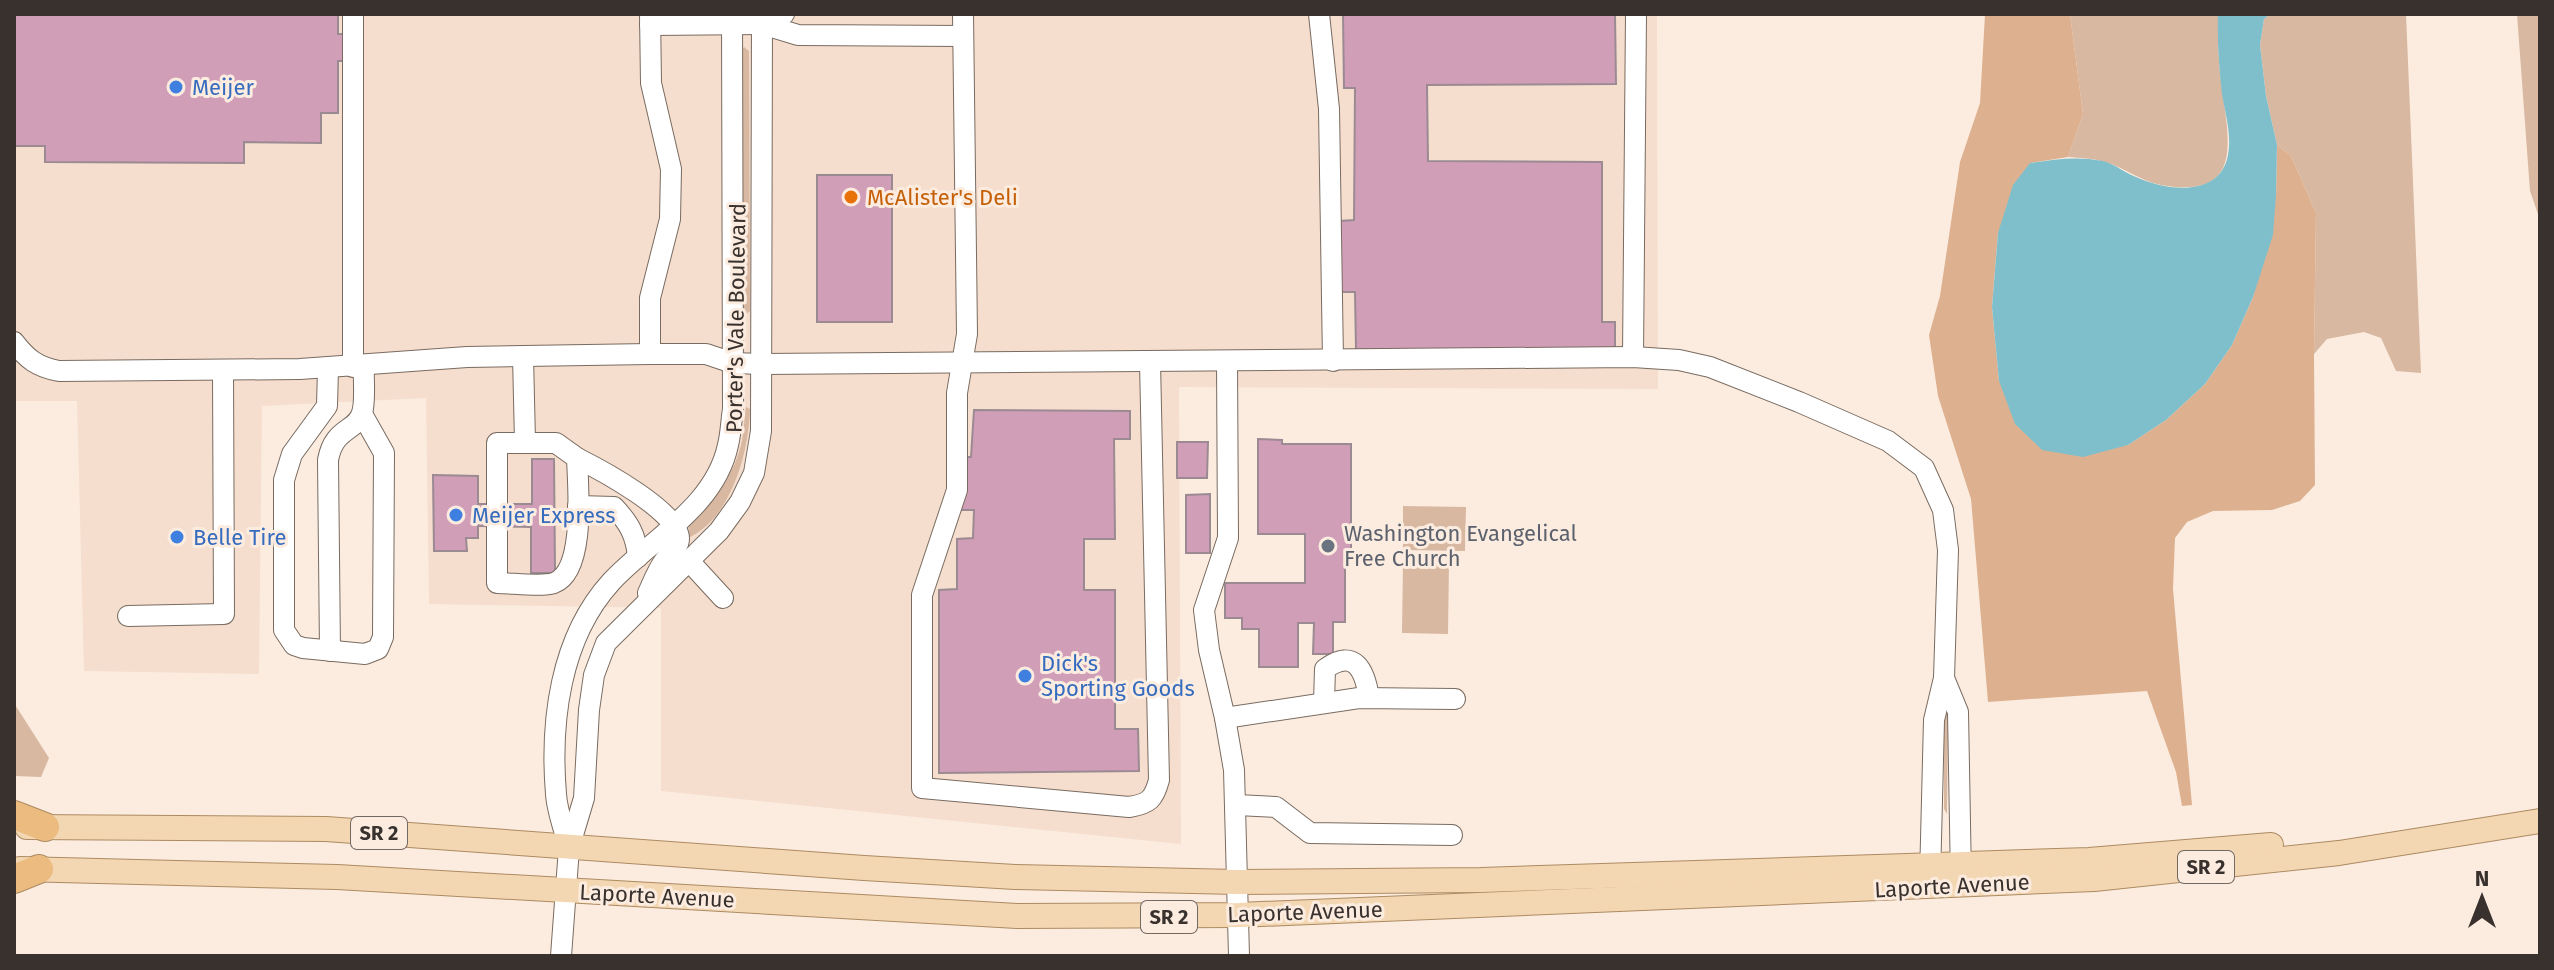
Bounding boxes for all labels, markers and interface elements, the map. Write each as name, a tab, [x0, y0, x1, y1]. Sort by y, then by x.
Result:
place label: Meijer	[192, 74, 254, 101]
marker: Meijer	[167, 78, 185, 96]
place label: McAlister's Deli	[867, 184, 1018, 211]
marker: McAlister's Deli	[842, 188, 860, 206]
street label: Porter's Vale Boulevard	[720, 203, 752, 433]
place label: Meijer Express	[472, 502, 615, 529]
marker: Meijer Express	[447, 506, 465, 524]
place label: Washington Evangelical Free Church	[1344, 520, 1577, 572]
place label: Belle Tire	[193, 524, 286, 551]
marker: Belle Tire	[168, 528, 186, 546]
marker: Washington Evangelical Free Church	[1319, 537, 1337, 555]
place label: Dick's Sporting Goods	[1041, 650, 1195, 702]
marker: Dick's Sporting Goods	[1016, 667, 1034, 685]
road number: SR 2	[351, 817, 407, 849]
road number: SR 2	[2178, 851, 2234, 883]
north arrow	[2442, 858, 2522, 938]
text: N	[2475, 865, 2489, 892]
street label: Laporte Avenue	[1874, 868, 2030, 904]
street label: Laporte Avenue	[579, 878, 735, 914]
street label: Laporte Avenue	[1227, 896, 1383, 928]
road number: SR 2	[1141, 901, 1197, 933]

